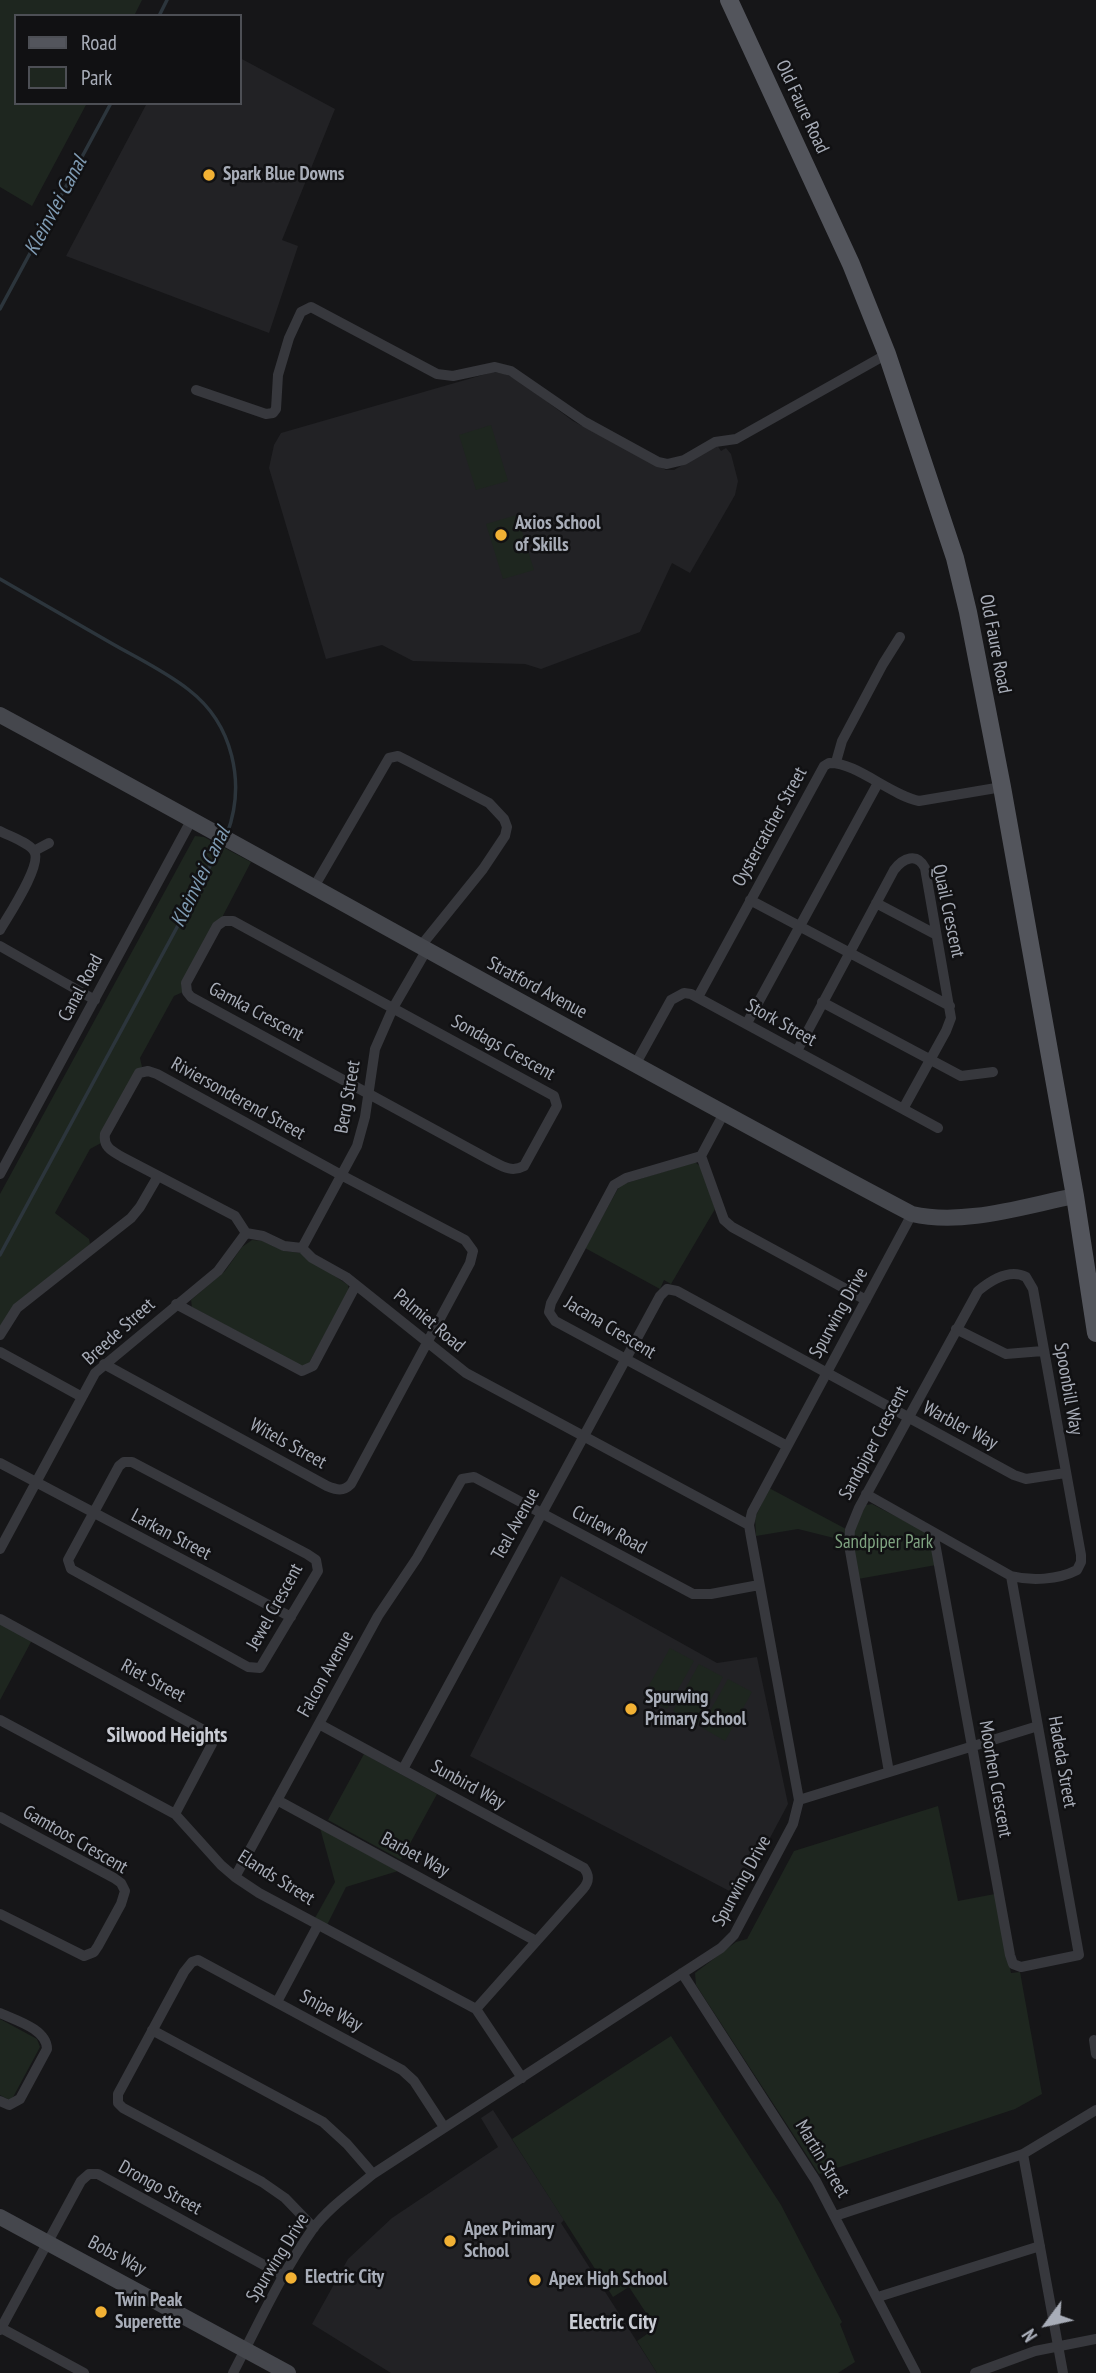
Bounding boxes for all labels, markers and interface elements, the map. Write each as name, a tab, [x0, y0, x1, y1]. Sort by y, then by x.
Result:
legend	[14, 14, 242, 105]
text: Road	[81, 29, 117, 56]
street label: Old Faure Road	[770, 57, 834, 157]
text: Park	[81, 64, 112, 91]
water label: Kleinvlei Canal	[19, 152, 93, 260]
place label: Spark Blue Downs	[223, 164, 344, 186]
marker: Spark Blue Downs	[201, 167, 217, 183]
place label: Axios School of Skills	[515, 513, 601, 557]
marker: Axios School of Skills	[493, 527, 509, 543]
street label: Old Faure Road	[974, 593, 1016, 695]
street label: Oystercatcher Street	[728, 763, 812, 891]
water label: Kleinvlei Canal	[166, 823, 236, 931]
street label: Quail Crescent	[927, 862, 969, 960]
street label: Canal Road	[54, 950, 108, 1026]
street label: Stratford Avenue	[483, 952, 591, 1024]
street label: Gamka Crescent	[205, 977, 307, 1047]
street label: Stork Street	[742, 994, 820, 1052]
street label: Sondags Crescent	[447, 1010, 559, 1086]
street label: Riviersonderend Street	[167, 1053, 309, 1145]
street label: Berg Street	[330, 1059, 366, 1135]
street label: Spurwing Drive	[805, 1264, 873, 1362]
street label: Palmiet Road	[389, 1285, 469, 1357]
street label: Jacana Crescent	[560, 1292, 660, 1364]
street label: Breede Street	[78, 1294, 160, 1370]
street label: Spoonbill Way	[1049, 1341, 1087, 1437]
street label: Sandpiper Crescent	[834, 1382, 914, 1504]
street label: Warbler Way	[919, 1397, 1001, 1455]
street label: Witels Street	[246, 1414, 330, 1474]
street label: Teal Avenue	[487, 1484, 545, 1564]
street label: Curlew Road	[568, 1501, 650, 1559]
street label: Larkan Street	[127, 1504, 215, 1566]
park label: Sandpiper Park	[835, 1532, 933, 1554]
street label: Jewel Crescent	[242, 1560, 308, 1654]
street label: Falcon Avenue	[293, 1627, 359, 1721]
street label: Riet Street	[117, 1655, 189, 1707]
place label: Spurwing Primary School	[645, 1687, 746, 1731]
marker: Spurwing Primary School	[623, 1701, 639, 1717]
street label: Hadeda Street	[1043, 1714, 1081, 1810]
street label: Moorhen Crescent	[974, 1719, 1016, 1839]
district label: Silwood Heights	[107, 1723, 227, 1749]
street label: Sunbird Way	[427, 1755, 509, 1815]
street label: Gamtoos Crescent	[19, 1801, 131, 1879]
street label: Barbet Way	[377, 1828, 453, 1882]
street label: Spurwing Drive	[708, 1832, 776, 1930]
street label: Elands Street	[233, 1845, 319, 1911]
street label: Snipe Way	[296, 1985, 366, 2037]
street label: Martin Street	[790, 2116, 854, 2202]
street label: Drongo Street	[114, 2156, 206, 2220]
street label: Spurwing Drive	[242, 2209, 314, 2307]
place label: Apex Primary School	[464, 2219, 554, 2263]
street label: Bobs Way	[84, 2231, 150, 2281]
marker: Apex Primary School	[442, 2233, 458, 2249]
place label: Electric City	[305, 2267, 384, 2289]
place label: Apex High School	[549, 2269, 667, 2291]
marker: Electric City	[283, 2270, 299, 2286]
marker: Apex High School	[527, 2272, 543, 2288]
north arrow	[1012, 2289, 1082, 2359]
place label: Twin Peak Superette	[115, 2290, 182, 2334]
marker: Twin Peak Superette	[93, 2304, 109, 2320]
district label: Electric City	[569, 2310, 657, 2336]
text: N	[1017, 2325, 1042, 2346]

